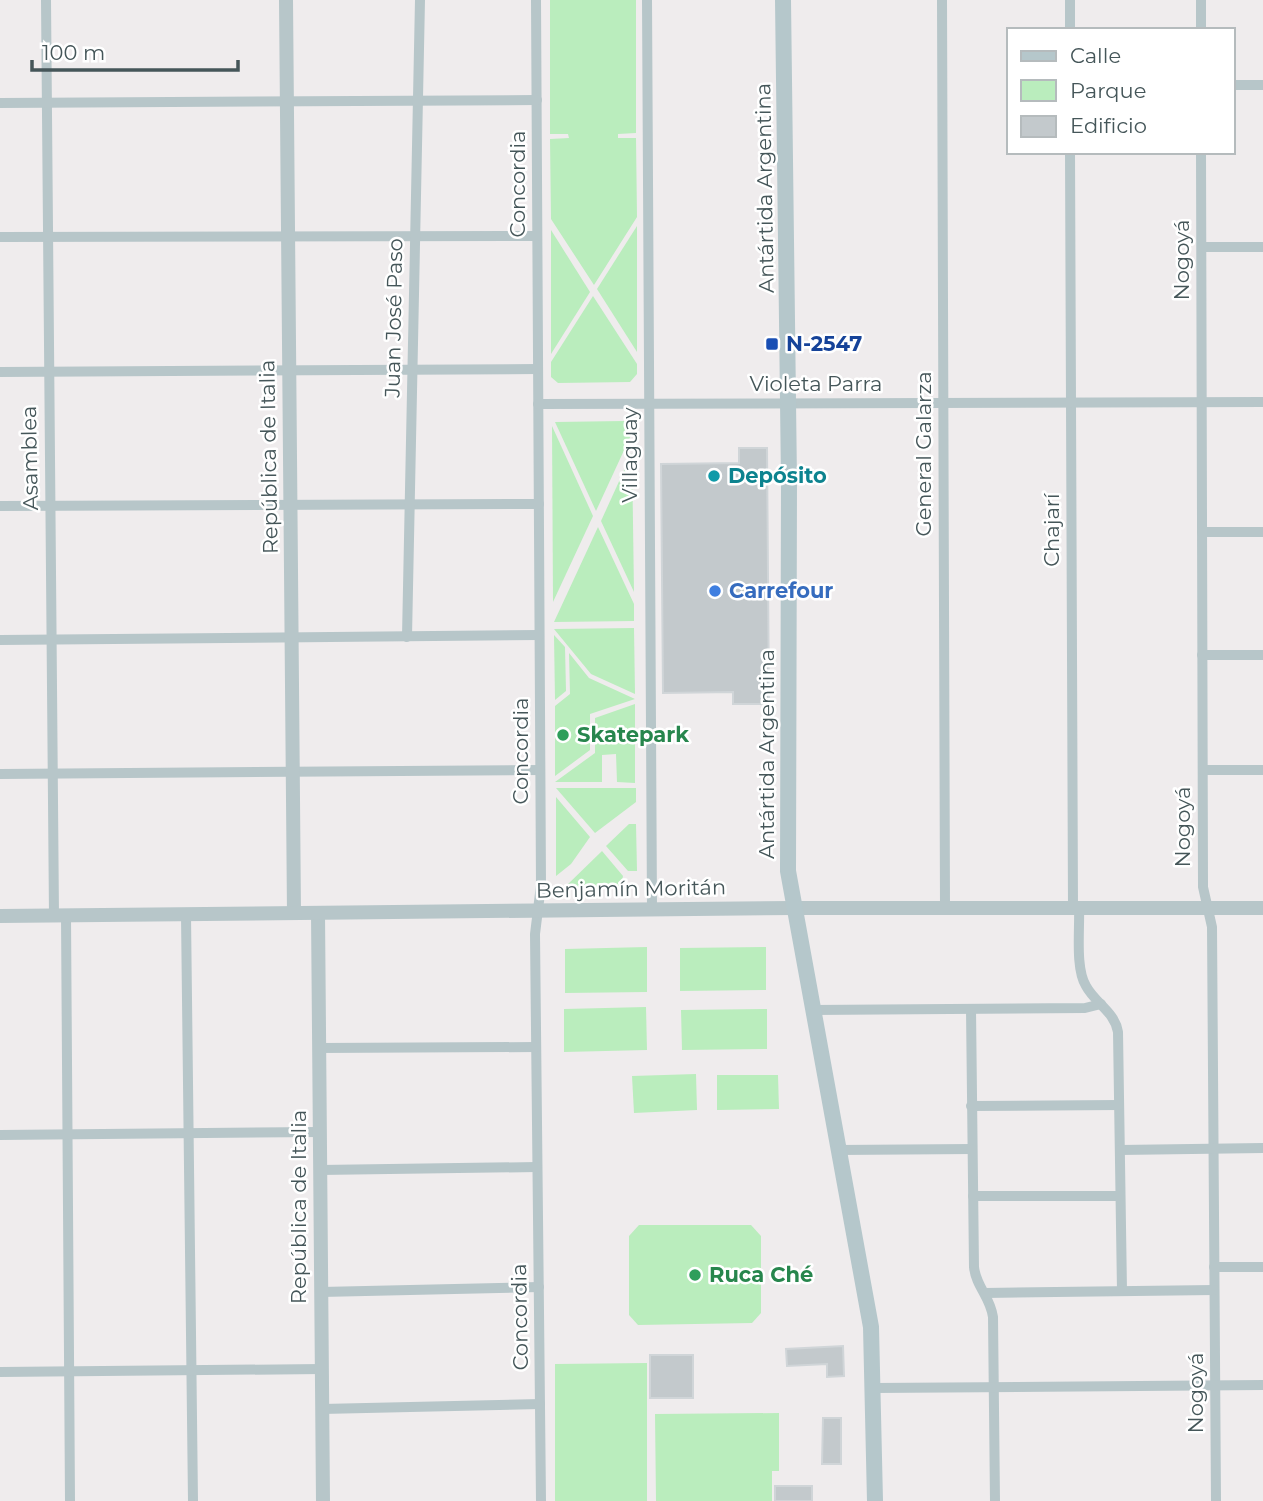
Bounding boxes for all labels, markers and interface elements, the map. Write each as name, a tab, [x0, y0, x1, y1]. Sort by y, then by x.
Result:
scale bar	[32, 28, 238, 72]
legend	[1007, 28, 1235, 154]
text: 100 m	[42, 40, 105, 65]
text: Calle	[1070, 43, 1121, 68]
text: Parque	[1070, 78, 1146, 103]
street label: Antártida Argentina	[750, 83, 779, 293]
text: Edificio	[1070, 113, 1147, 138]
street label: Concordia	[505, 130, 530, 238]
street label: Nogoyá	[1169, 220, 1194, 300]
street label: Juan José Paso	[380, 238, 407, 399]
place label: N-2547	[786, 331, 862, 356]
marker: N-2547	[764, 336, 780, 352]
street label: República de Italia	[254, 360, 283, 554]
street label: Violeta Parra	[750, 371, 882, 396]
street label: General Galarza	[911, 371, 936, 537]
street label: Asamblea	[16, 406, 43, 510]
street label: Villaguay	[617, 407, 642, 503]
place label: Depósito	[728, 463, 827, 488]
marker: Depósito	[706, 468, 722, 484]
street label: Chajarí	[1039, 492, 1064, 567]
place label: Carrefour	[729, 578, 833, 603]
marker: Carrefour	[707, 583, 723, 599]
street label: Antártida Argentina	[754, 649, 779, 859]
street label: Concordia	[508, 697, 533, 805]
place label: Skatepark	[577, 722, 689, 747]
marker: Skatepark	[555, 727, 571, 743]
street label: Nogoyá	[1170, 787, 1195, 867]
street label: Benjamín Moritán	[536, 874, 726, 903]
street label: República de Italia	[286, 1110, 311, 1304]
place label: Ruca Ché	[709, 1262, 813, 1287]
street label: Concordia	[506, 1263, 533, 1371]
marker: Ruca Ché	[687, 1267, 703, 1283]
street label: Nogoyá	[1183, 1353, 1208, 1433]

